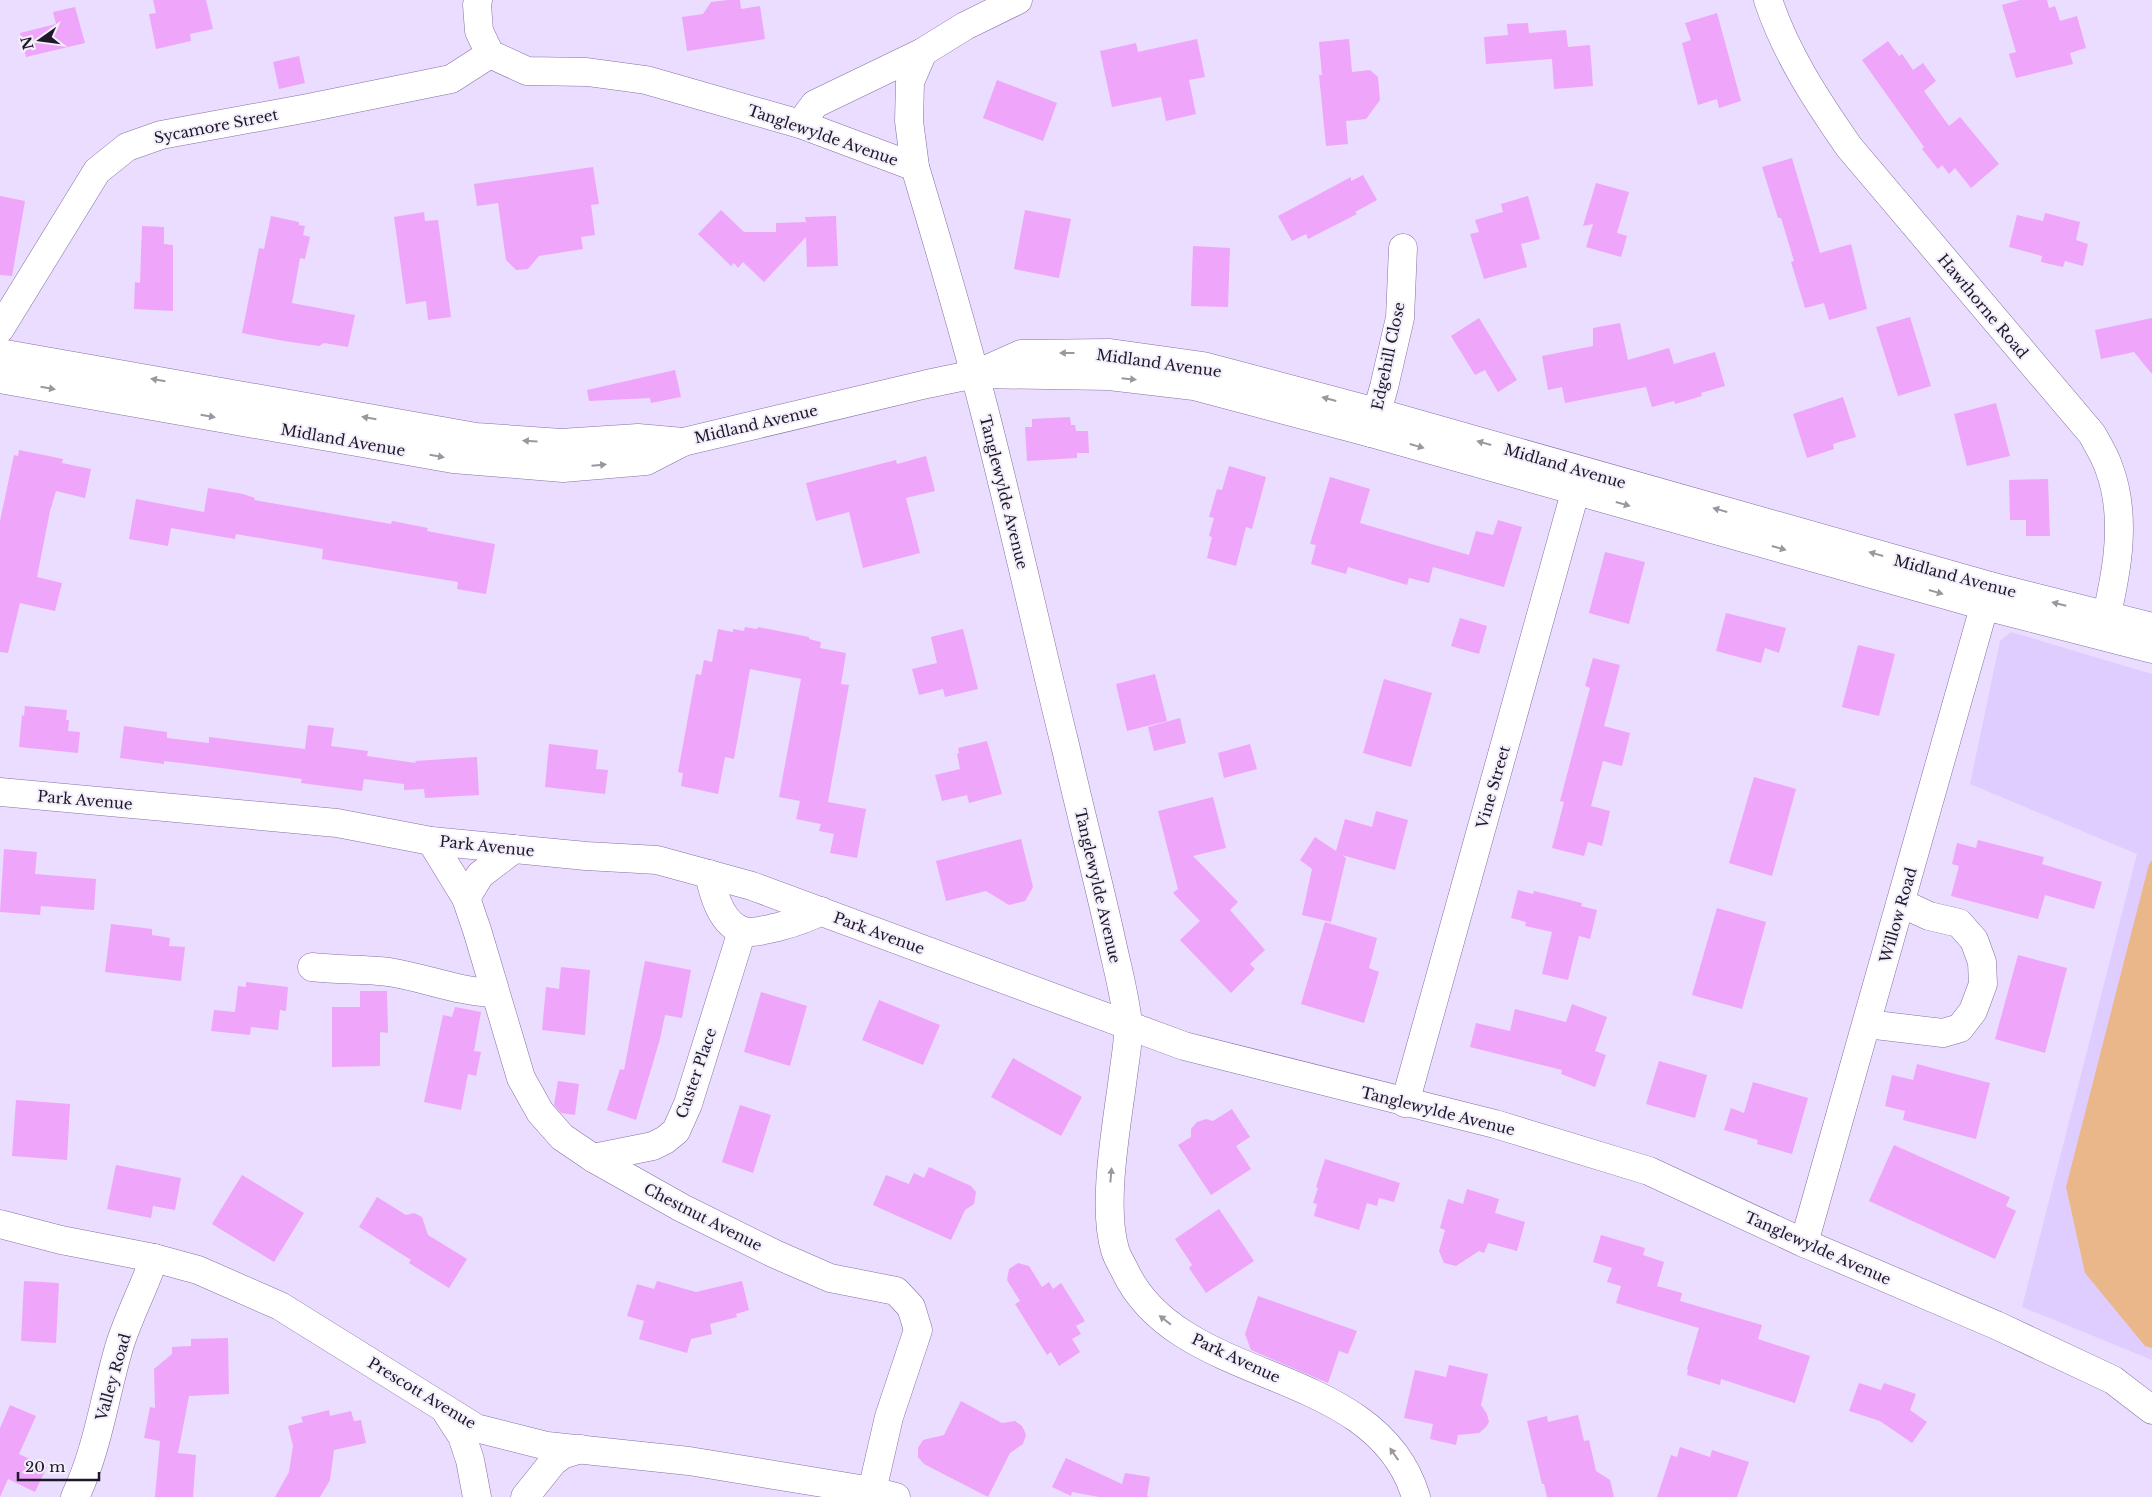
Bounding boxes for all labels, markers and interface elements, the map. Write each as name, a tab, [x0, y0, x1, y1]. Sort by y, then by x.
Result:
north arrow	[15, 15, 65, 65]
text: N	[17, 35, 38, 52]
street label: Tanglewylde Avenue	[745, 100, 901, 170]
street label: Sycamore Street	[152, 105, 280, 147]
street label: Hawthorne Road	[1934, 250, 2032, 362]
street label: Edgehill Close	[1367, 300, 1409, 412]
street label: Midland Avenue	[1095, 345, 1223, 381]
one-way arrow	[1059, 349, 1075, 357]
one-way arrow	[1121, 375, 1137, 383]
one-way arrow	[149, 376, 165, 384]
one-way arrow	[40, 384, 56, 392]
one-way arrow	[1322, 395, 1337, 403]
street label: Midland Avenue	[692, 401, 820, 447]
one-way arrow	[200, 413, 216, 421]
one-way arrow	[361, 413, 377, 421]
street label: Tanglewylde Avenue	[976, 413, 1032, 571]
street label: Midland Avenue	[279, 420, 407, 460]
one-way arrow	[522, 436, 538, 444]
one-way arrow	[1477, 439, 1492, 447]
street label: Midland Avenue	[1502, 439, 1628, 493]
one-way arrow	[1410, 442, 1425, 450]
one-way arrow	[429, 453, 445, 461]
one-way arrow	[591, 461, 607, 469]
one-way arrow	[1615, 501, 1630, 509]
one-way arrow	[1712, 506, 1727, 514]
one-way arrow	[1772, 544, 1787, 552]
one-way arrow	[1869, 550, 1884, 558]
street label: Midland Avenue	[1892, 551, 2018, 601]
one-way arrow	[1928, 588, 1943, 596]
one-way arrow	[2052, 599, 2067, 607]
street label: Vine Street	[1472, 743, 1514, 831]
street label: Park Avenue	[37, 786, 133, 814]
street label: Tanglewylde Avenue	[1071, 807, 1125, 965]
street label: Park Avenue	[439, 832, 535, 860]
street label: Willow Road	[1875, 865, 1921, 966]
street label: Park Avenue	[831, 908, 927, 958]
street label: Custer Place	[672, 1025, 720, 1121]
street label: Tanglewylde Avenue	[1359, 1083, 1517, 1139]
one-way arrow	[1108, 1167, 1116, 1183]
street label: Chestnut Avenue	[641, 1179, 765, 1255]
street label: Tanglewylde Avenue	[1742, 1207, 1894, 1289]
one-way arrow	[1159, 1314, 1172, 1325]
street label: Park Avenue	[1189, 1329, 1283, 1387]
street label: Valley Road	[91, 1331, 135, 1424]
street label: Prescott Avenue	[365, 1353, 479, 1433]
one-way arrow	[1389, 1447, 1399, 1460]
scale bar	[18, 1450, 99, 1482]
text: 20 m	[25, 1457, 65, 1476]

